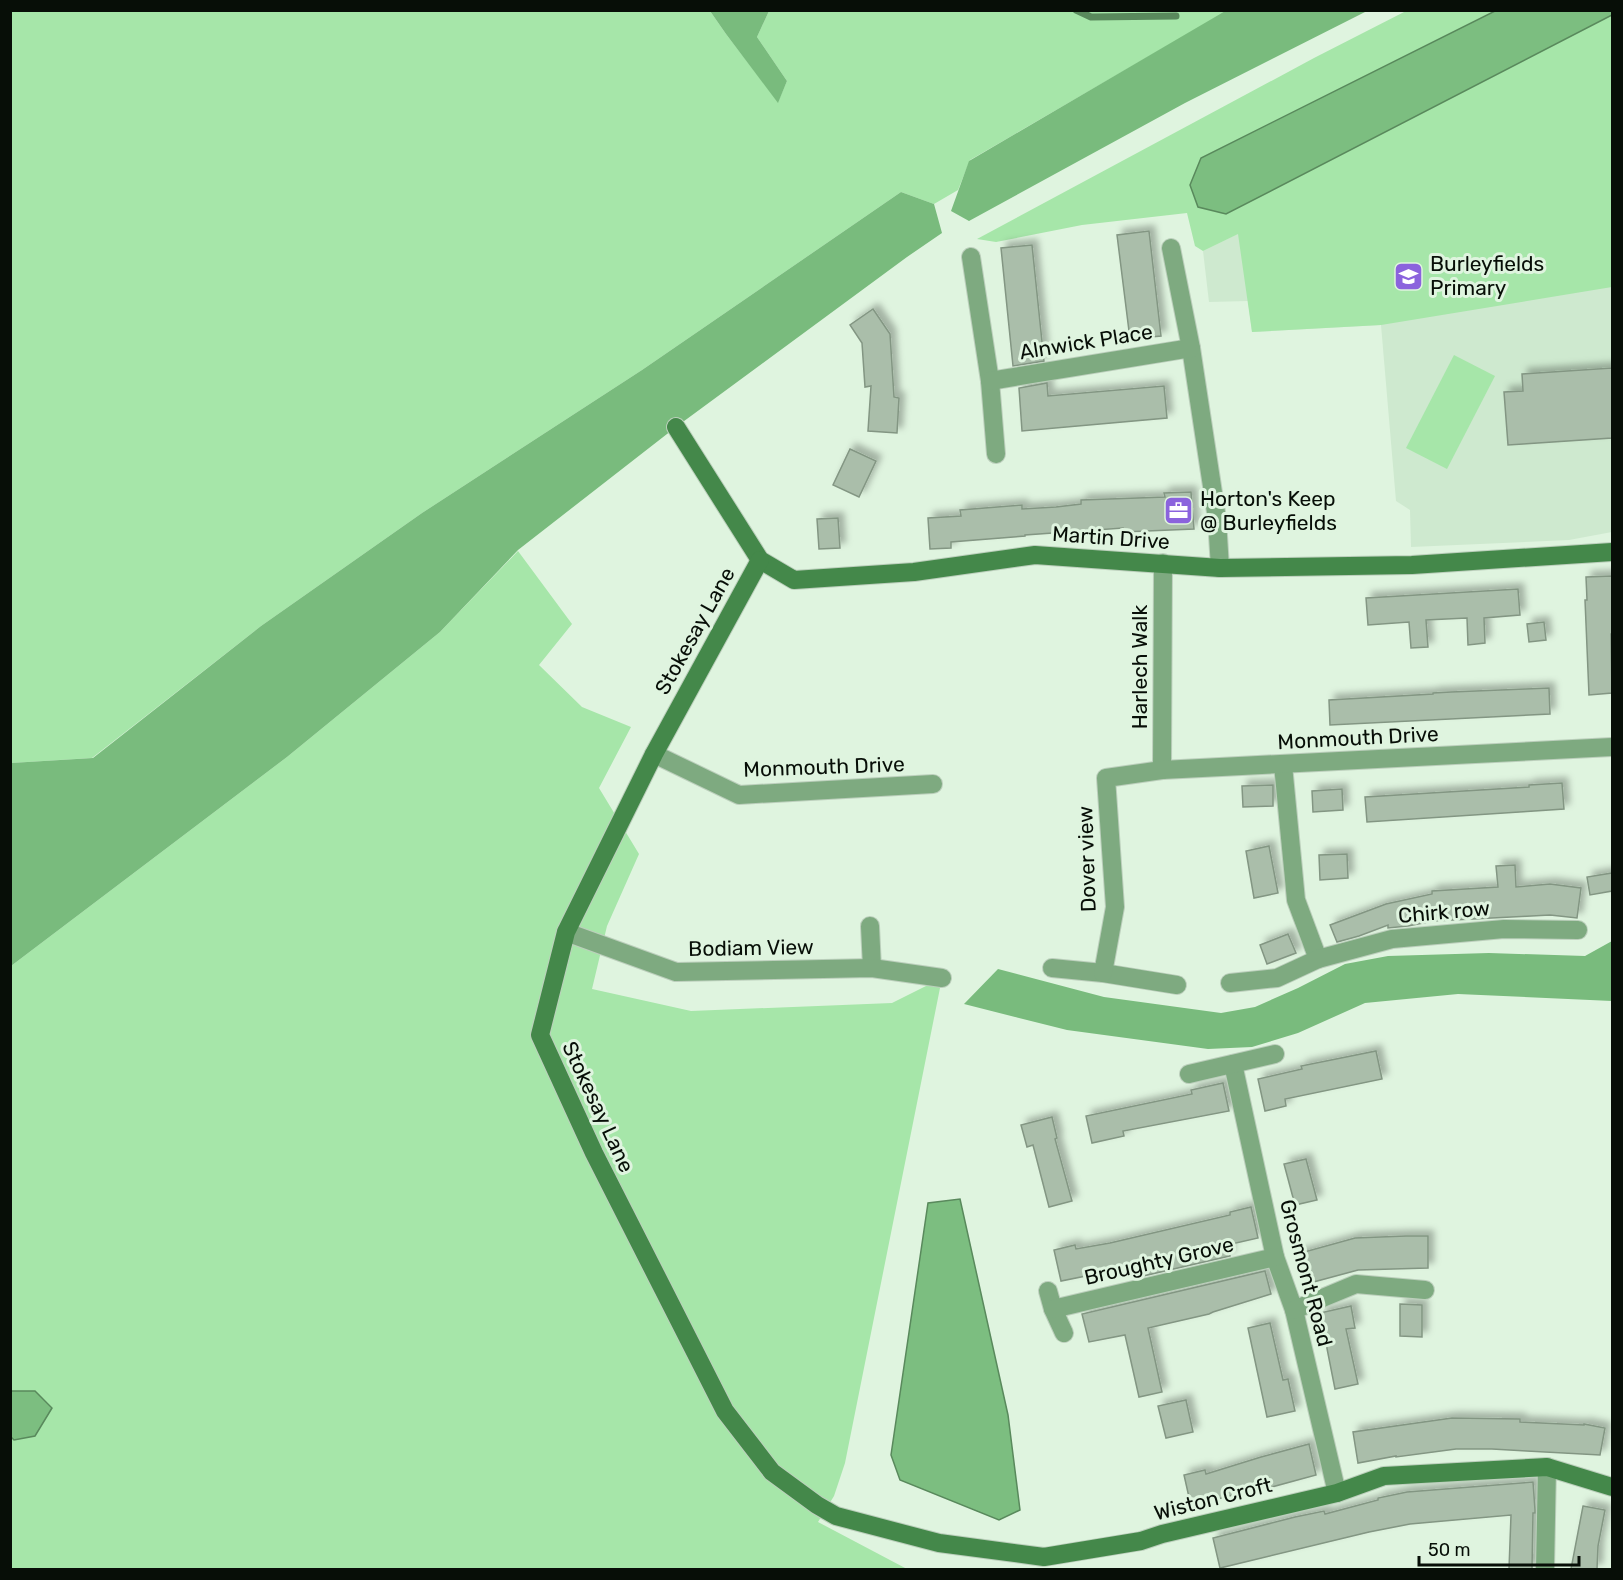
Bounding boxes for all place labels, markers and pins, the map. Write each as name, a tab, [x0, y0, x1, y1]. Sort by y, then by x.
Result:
place label: Burleyfields Primary	[1430, 251, 1544, 300]
school or university icon: Burleyfields Primary	[1393, 260, 1425, 292]
place label: Horton's Keep @ Burleyfields	[1200, 486, 1337, 535]
office icon: Horton's Keep @ Burleyfields	[1163, 495, 1195, 527]

